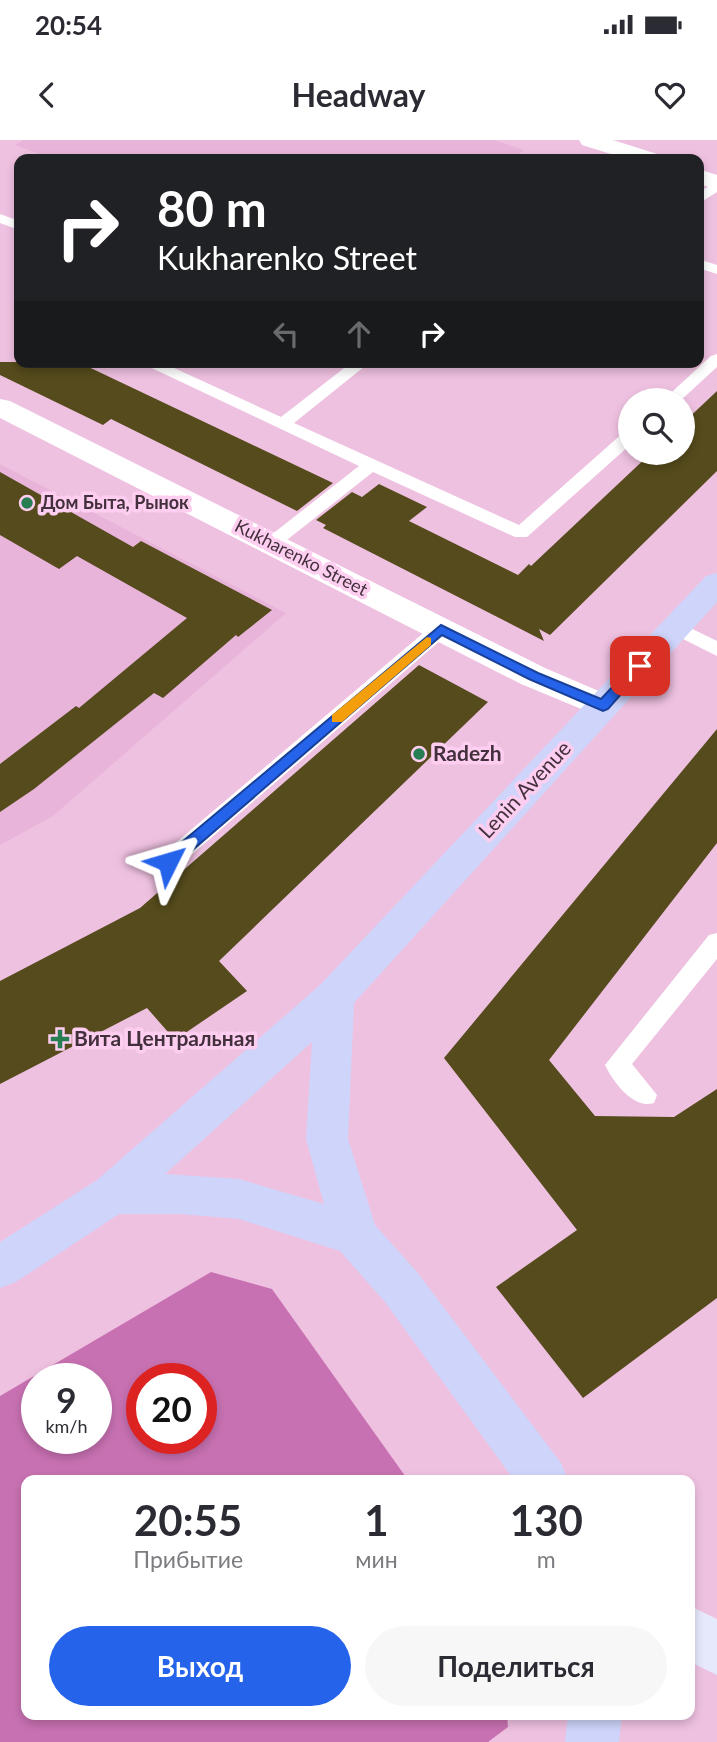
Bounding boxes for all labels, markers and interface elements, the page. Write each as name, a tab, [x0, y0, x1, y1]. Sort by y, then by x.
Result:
text: 20:54	[35, 9, 102, 41]
text: Headway	[292, 75, 425, 114]
icon: back	[28, 76, 66, 114]
icon: heart	[651, 76, 689, 114]
text: 80 m	[157, 179, 267, 237]
icon: right	[42, 182, 133, 273]
text: Kukharenko Street	[157, 238, 417, 277]
icon: left	[267, 315, 305, 353]
icon: ahead	[340, 315, 378, 353]
icon: right	[413, 315, 451, 353]
map controls	[618, 388, 695, 465]
button: search	[618, 388, 695, 465]
place label: Дом Быта, Рынок	[41, 491, 189, 513]
marker: Дом Быта, Рынок	[19, 495, 35, 511]
street label: Kukharenko Street	[231, 514, 372, 600]
pin	[610, 636, 670, 696]
icon: arrive	[621, 647, 659, 685]
street label: Lenin Avenue	[473, 735, 575, 843]
place label: Radezh	[433, 740, 502, 765]
marker: Radezh	[411, 746, 427, 762]
position arrow	[131, 825, 205, 899]
place label: Вита Центральная	[74, 1025, 255, 1050]
marker: Вита Центральная	[52, 1031, 68, 1047]
speed limit sign: 20	[126, 1363, 217, 1454]
text: 9	[56, 1378, 77, 1420]
text: km/h	[45, 1415, 88, 1437]
text: 20:55	[134, 1495, 242, 1545]
text: 1	[364, 1495, 389, 1545]
text: 130	[510, 1495, 583, 1545]
text: Прибытие	[133, 1545, 243, 1573]
text: мин	[355, 1545, 398, 1573]
text: m	[537, 1545, 556, 1573]
button: Выход	[49, 1626, 351, 1706]
button: Поделиться	[365, 1626, 667, 1706]

